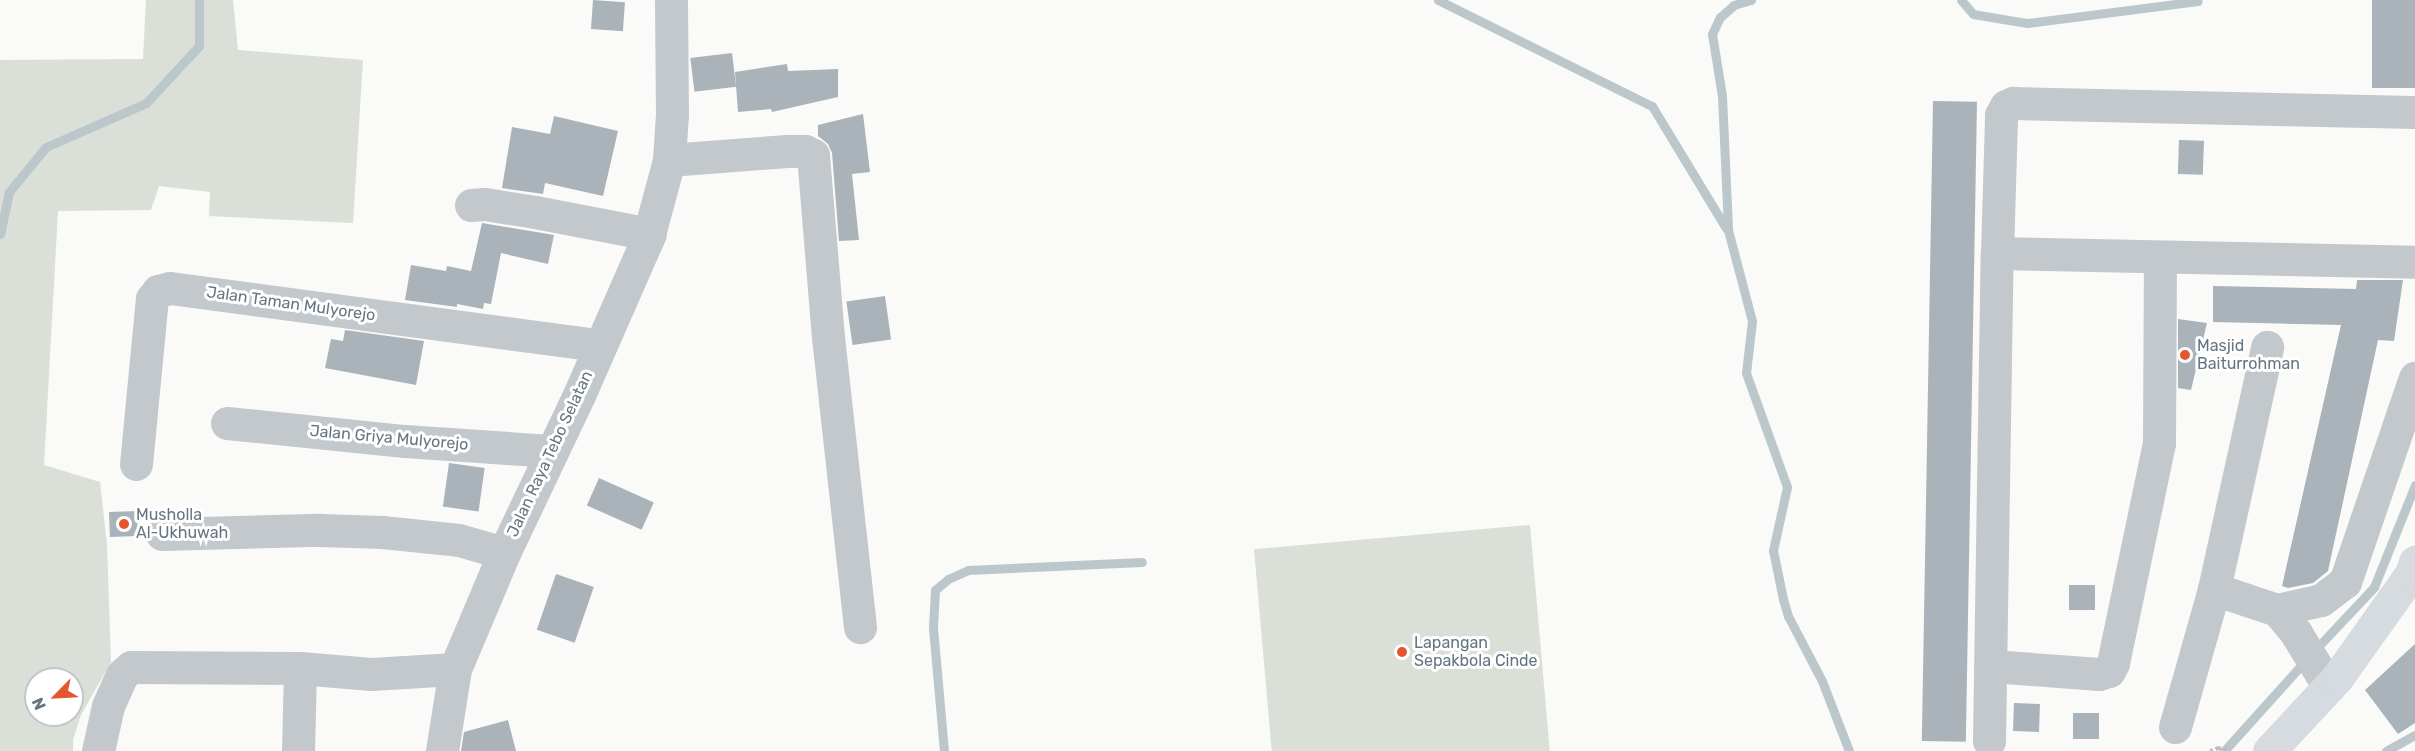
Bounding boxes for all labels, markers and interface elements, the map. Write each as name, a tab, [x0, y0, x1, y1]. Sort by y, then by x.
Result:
street label: Jalan Taman Mulyorejo	[205, 283, 377, 325]
place label: Masjid Baiturrohman	[2197, 336, 2300, 374]
marker: Masjid Baiturrohman	[2178, 348, 2192, 362]
street label: Jalan Raya Tebo Selatan	[503, 368, 597, 540]
street label: Jalan Griya Mulyorejo	[309, 421, 469, 455]
place label: Musholla Al-Ukhuwah	[136, 505, 228, 543]
marker: Musholla Al-Ukhuwah	[117, 517, 131, 531]
place label: Lapangan Sepakbola Cinde	[1414, 633, 1538, 671]
marker: Lapangan Sepakbola Cinde	[1395, 645, 1409, 659]
north arrow	[24, 667, 84, 727]
text: N	[28, 695, 50, 713]

